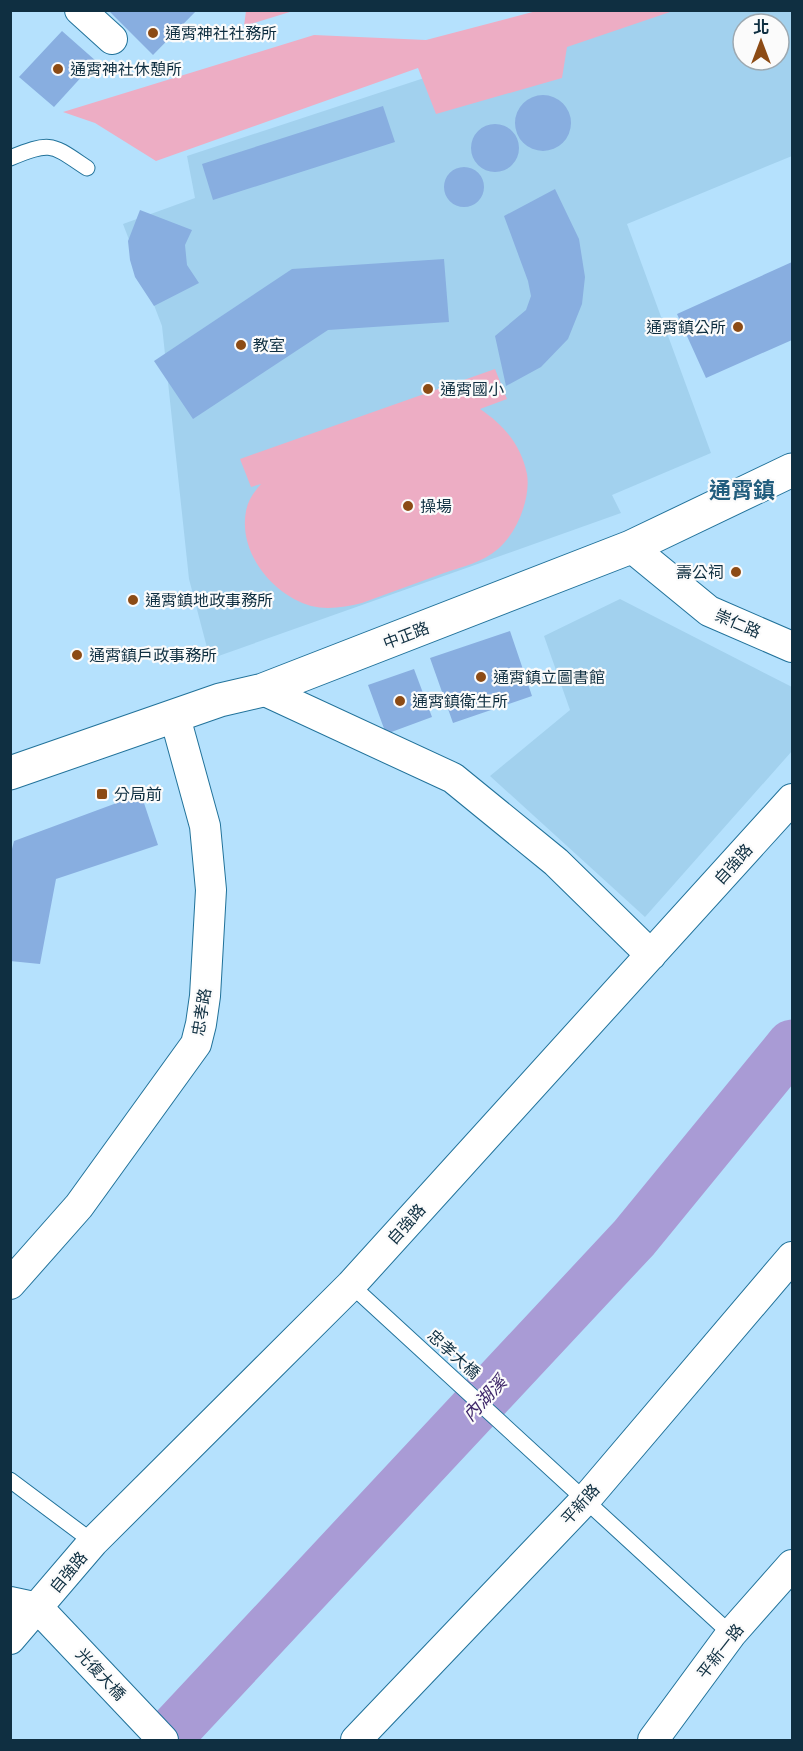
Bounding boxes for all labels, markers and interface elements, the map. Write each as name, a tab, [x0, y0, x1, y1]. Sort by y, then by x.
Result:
north arrow	[731, 12, 791, 72]
text: 北	[753, 16, 769, 38]
place label: 通霄神社社務所	[165, 22, 277, 44]
marker: 通霄神社社務所	[146, 26, 160, 40]
place label: 通霄神社休憩所	[70, 58, 182, 80]
marker: 通霄神社休憩所	[51, 62, 65, 76]
place label: 通霄鎮公所	[646, 316, 726, 338]
marker: 通霄鎮公所	[731, 320, 745, 334]
place label: 教室	[253, 334, 285, 356]
marker: 教室	[234, 338, 248, 352]
place label: 通霄國小	[440, 378, 504, 400]
marker: 通霄國小	[421, 382, 435, 396]
district label: 通霄鎮	[709, 474, 775, 504]
place label: 操場	[420, 495, 452, 517]
marker: 操場	[401, 499, 415, 513]
place label: 壽公祠	[676, 561, 724, 583]
marker: 壽公祠	[729, 565, 743, 579]
place label: 通霄鎮地政事務所	[145, 589, 273, 611]
marker: 通霄鎮地政事務所	[126, 593, 140, 607]
street label: 崇仁路	[712, 603, 764, 643]
street label: 中正路	[380, 616, 432, 654]
place label: 通霄鎮戶政事務所	[89, 644, 217, 666]
marker: 通霄鎮戶政事務所	[70, 648, 84, 662]
place label: 通霄鎮立圖書館	[493, 666, 605, 688]
marker: 通霄鎮立圖書館	[474, 670, 488, 684]
place label: 通霄鎮衛生所	[412, 690, 508, 712]
marker: 通霄鎮衛生所	[393, 694, 407, 708]
place label: 分局前	[114, 783, 162, 805]
marker: 分局前	[95, 787, 109, 801]
street label: 自強路	[709, 839, 757, 889]
street label: 忠孝路	[186, 987, 216, 1037]
street label: 自強路	[382, 1199, 430, 1249]
street label: 忠孝大橋	[423, 1324, 485, 1384]
water label: 內湖溪	[457, 1368, 513, 1426]
street label: 平新路	[556, 1479, 604, 1529]
street label: 自強路	[44, 1547, 92, 1597]
street label: 平新一路	[692, 1619, 748, 1683]
street label: 光復大橋	[71, 1643, 131, 1705]

